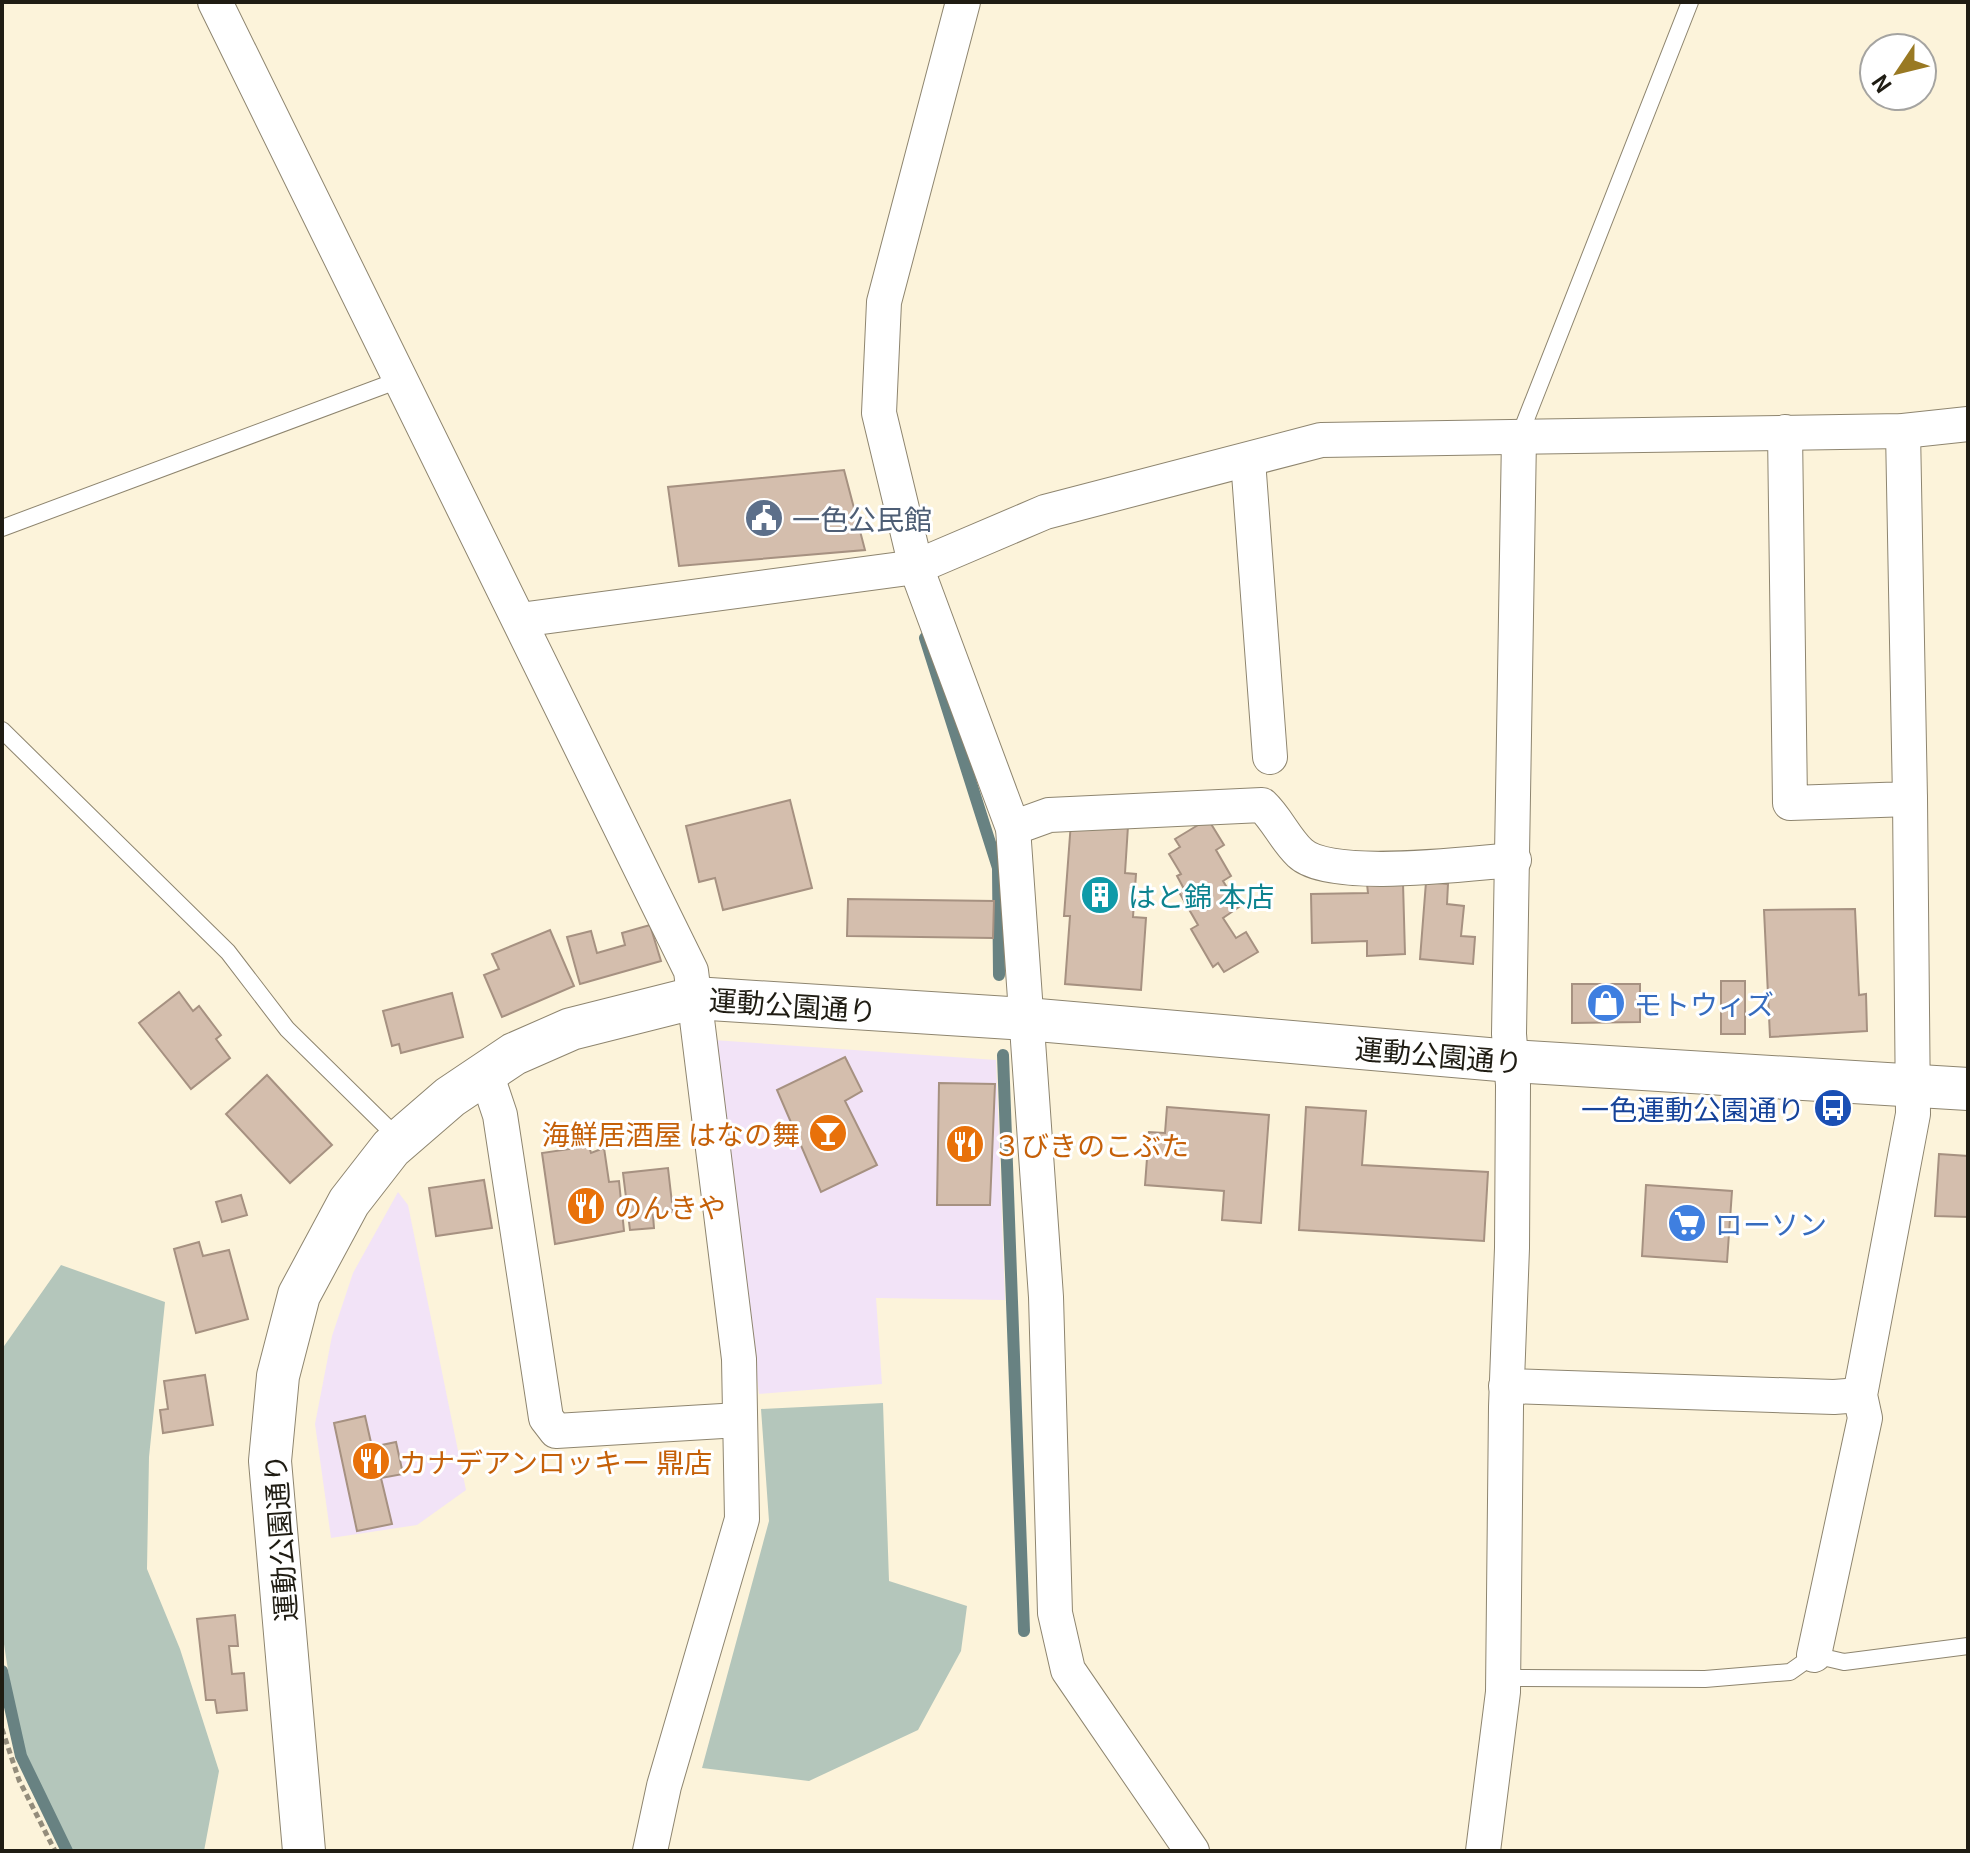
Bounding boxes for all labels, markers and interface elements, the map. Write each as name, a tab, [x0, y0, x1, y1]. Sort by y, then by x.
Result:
north arrow	[1858, 32, 1938, 112]
text: N	[1862, 69, 1898, 101]
public building icon: 一色公民館	[743, 497, 785, 539]
place label: 一色公民館	[792, 498, 932, 538]
building icon: はと錦 本店	[1079, 874, 1121, 916]
place label: はと錦 本店	[1128, 875, 1274, 915]
street label: 運動公園通り	[708, 978, 878, 1030]
shop icon: モトウィズ	[1585, 982, 1627, 1024]
place label: モトウィズ	[1634, 983, 1774, 1023]
street label: 運動公園通り	[1354, 1027, 1524, 1081]
bus stop icon: 一色運動公園通り	[1812, 1087, 1854, 1129]
place label: 一色運動公園通り	[1581, 1088, 1805, 1128]
bar icon: 海鮮居酒屋 はなの舞	[807, 1112, 849, 1154]
place label: 海鮮居酒屋 はなの舞	[542, 1113, 800, 1153]
restaurant icon: ３びきのこぶた	[944, 1123, 986, 1165]
place label: ３びきのこぶた	[993, 1124, 1189, 1164]
restaurant icon: のんきや	[565, 1185, 607, 1227]
place label: のんきや	[614, 1186, 726, 1226]
supermarket icon: ローソン	[1666, 1202, 1708, 1244]
place label: ローソン	[1715, 1203, 1827, 1243]
restaurant icon: カナデアンロッキー 鼎店	[350, 1440, 392, 1482]
place label: カナデアンロッキー 鼎店	[399, 1441, 712, 1481]
street label: 運動公園通り	[253, 1453, 305, 1623]

